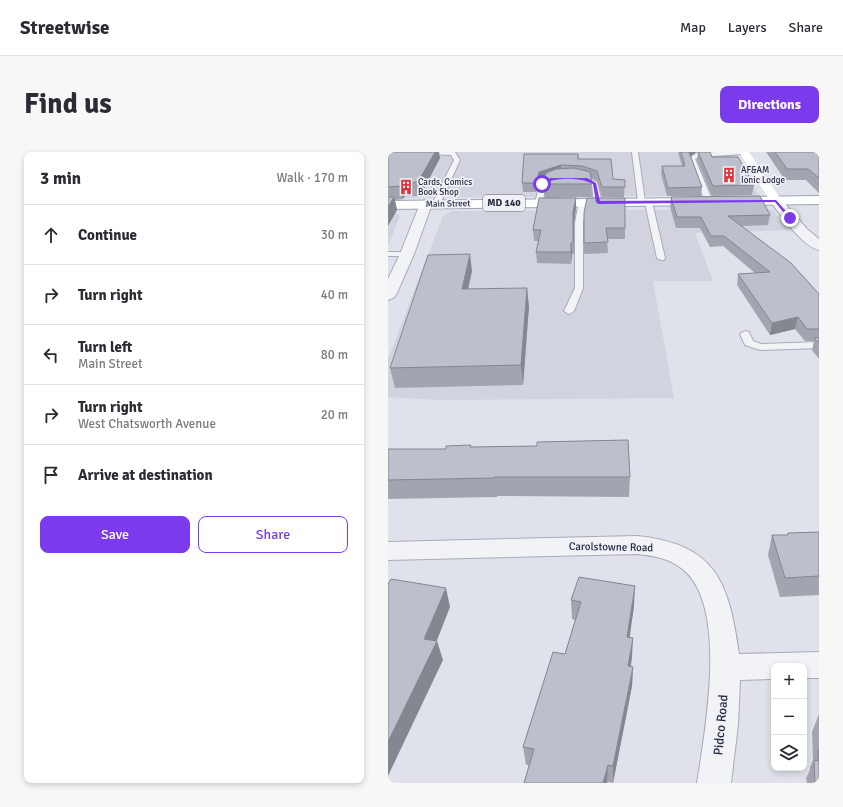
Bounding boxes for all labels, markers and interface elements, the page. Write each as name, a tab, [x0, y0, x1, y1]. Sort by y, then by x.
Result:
text: Streetwise	[20, 16, 110, 40]
text: Map	[680, 19, 706, 36]
text: Layers	[728, 19, 767, 36]
text: Share	[789, 19, 823, 36]
button: Directions	[720, 86, 819, 123]
text: Find us	[24, 87, 112, 121]
place label: AF&AM Ionic Lodge	[741, 165, 786, 186]
building icon: AF&AM Ionic Lodge	[720, 166, 738, 184]
text: 3 min	[40, 168, 81, 189]
text: Walk · 170 m	[277, 170, 348, 186]
route start	[533, 175, 551, 193]
place label: Cards, Comics Book Shop	[418, 177, 472, 198]
building icon: Cards, Comics Book Shop	[397, 178, 415, 196]
road number: MD 140	[483, 195, 525, 211]
street label: Main Street	[426, 198, 470, 210]
route end	[781, 209, 799, 227]
icon: ahead	[40, 224, 62, 246]
text: Continue	[78, 226, 137, 244]
text: 30 m	[321, 227, 348, 243]
icon: right	[40, 284, 62, 306]
text: Turn right	[78, 286, 143, 304]
text: 40 m	[321, 287, 348, 303]
text: Turn left	[78, 338, 132, 356]
icon: left	[40, 344, 62, 366]
text: 80 m	[321, 347, 348, 363]
text: Main Street	[78, 356, 142, 372]
text: Turn right	[78, 398, 143, 416]
icon: right	[40, 404, 62, 426]
text: 20 m	[321, 407, 348, 423]
text: West Chatsworth Avenue	[78, 416, 216, 432]
icon: arrive	[40, 464, 62, 486]
text: Arrive at destination	[78, 466, 213, 484]
button: Save	[40, 516, 190, 553]
button: Share	[198, 516, 348, 553]
street label: Carolstowne Road	[569, 540, 654, 554]
map controls	[771, 663, 807, 771]
button: +	[771, 663, 807, 699]
street label: Pidco Road	[710, 694, 732, 756]
button: −	[771, 699, 807, 735]
button: layers	[771, 735, 807, 771]

